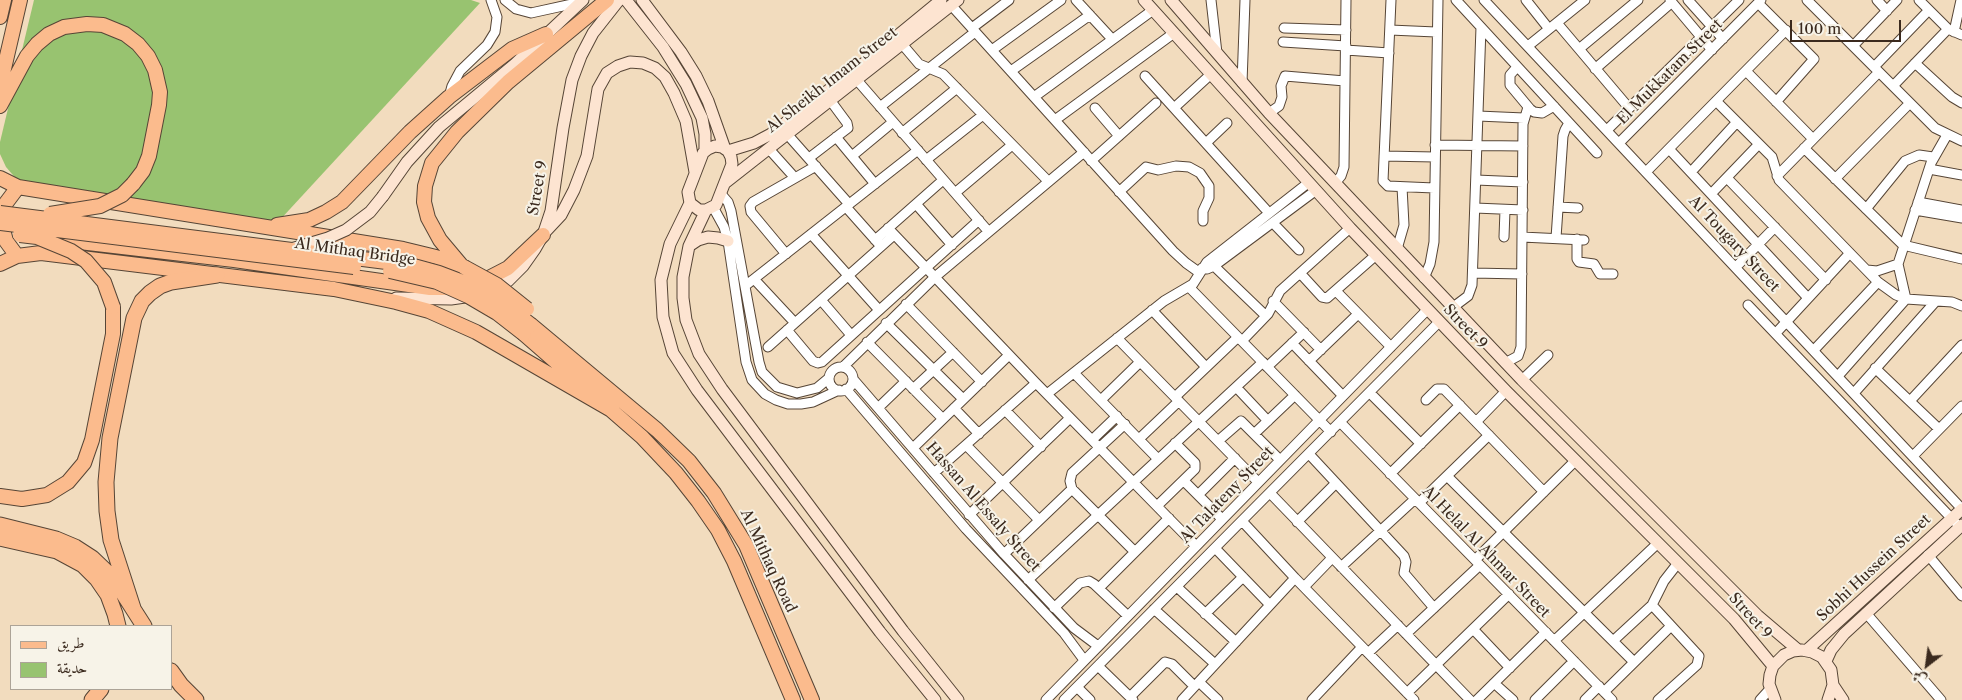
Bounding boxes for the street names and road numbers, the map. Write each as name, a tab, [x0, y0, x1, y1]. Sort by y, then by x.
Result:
street label: El Mukkatam Street	[1614, 16, 1726, 128]
street label: Al Sheikh Imam Street	[763, 23, 901, 137]
street label: Street 9	[524, 159, 552, 217]
street label: Al Tougary Street	[1685, 192, 1783, 296]
street label: Al Mithaq Bridge	[294, 235, 416, 269]
street label: Street 9	[1439, 301, 1491, 353]
street label: Hassan Al Essaly Street	[922, 439, 1044, 575]
street label: Al Talateny Street	[1176, 443, 1278, 547]
street label: Al Helal Al Ahmar Street	[1418, 482, 1554, 622]
street label: Al Mithaq Road	[736, 506, 800, 616]
street label: Sobhi Hussein Street	[1813, 511, 1935, 625]
street label: Street 9	[1725, 589, 1775, 643]

